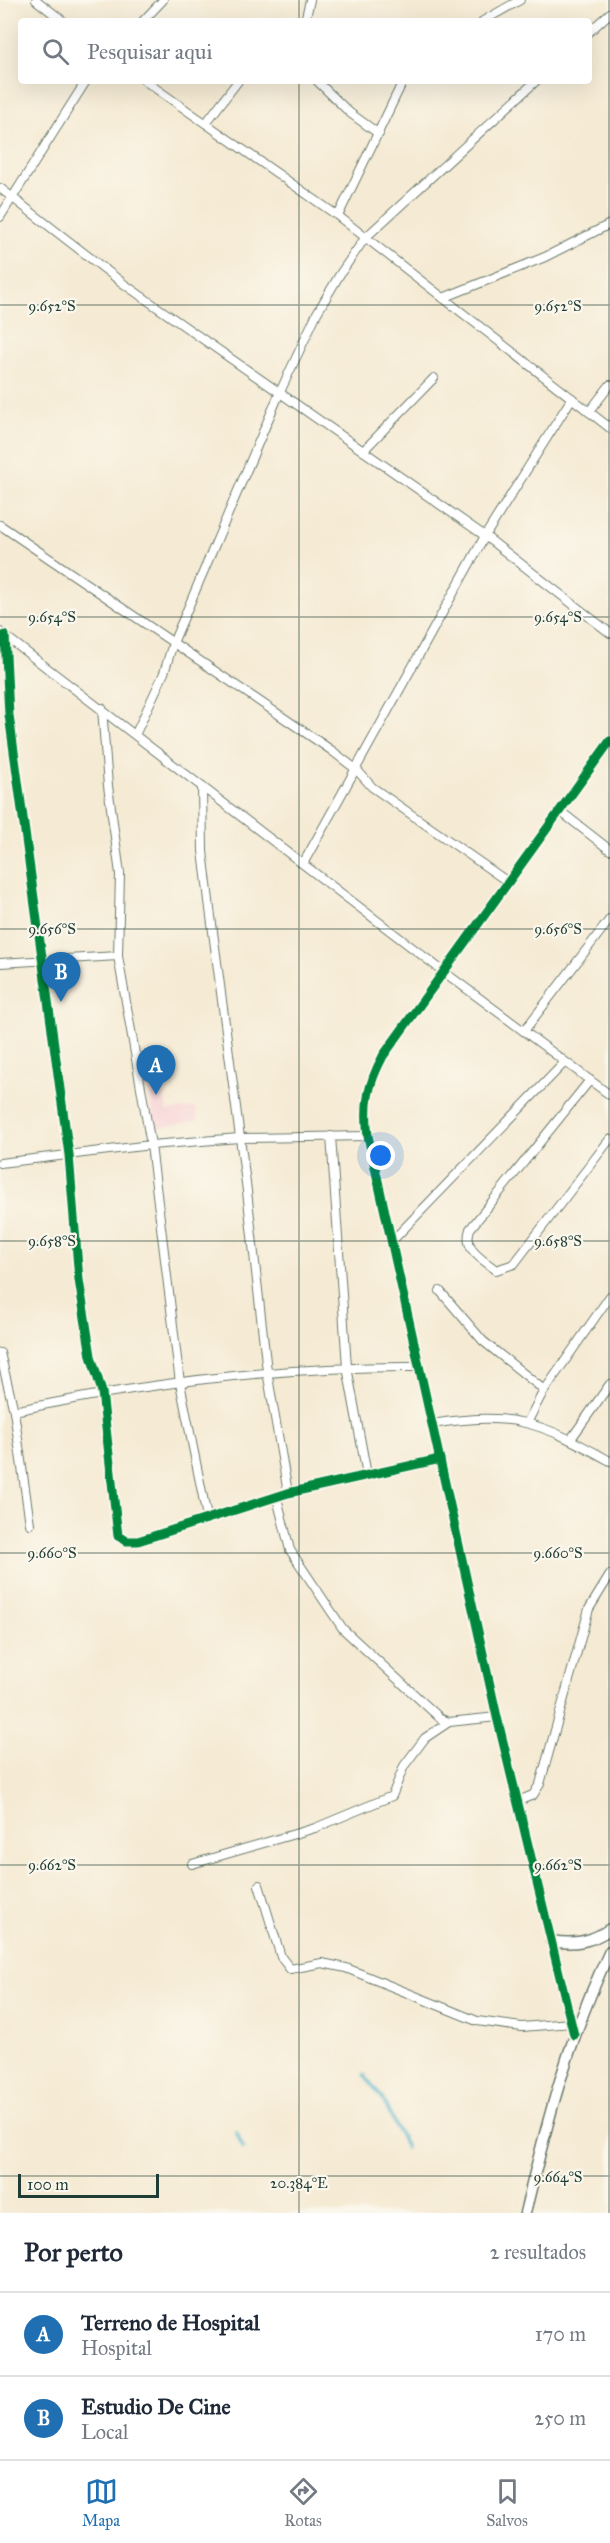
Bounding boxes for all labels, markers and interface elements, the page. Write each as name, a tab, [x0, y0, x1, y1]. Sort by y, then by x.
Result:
search box	[18, 18, 592, 84]
icon: search	[39, 35, 72, 68]
text: Pesquisar aqui	[87, 38, 212, 65]
text: 9.652°S	[28, 297, 76, 315]
text: 9.652°S	[534, 297, 582, 315]
text: 9.654°S	[28, 608, 76, 626]
text: 9.654°S	[534, 608, 582, 626]
text: 9.656°S	[28, 920, 76, 938]
text: 9.656°S	[534, 920, 582, 938]
pin: B	[42, 952, 80, 1002]
pin: A	[136, 1046, 176, 1095]
your location	[366, 1141, 395, 1170]
text: 9.658°S	[28, 1232, 76, 1250]
text: 9.658°S	[534, 1232, 582, 1250]
text: 9.660°S	[27, 1544, 77, 1562]
text: 9.660°S	[533, 1544, 583, 1562]
text: 9.662°S	[28, 1856, 76, 1874]
text: 9.662°S	[534, 1856, 582, 1874]
text: 9.664°S	[534, 2168, 582, 2186]
scale bar	[18, 2171, 159, 2198]
text: 20.384°E	[270, 2174, 328, 2192]
text: 100 m	[27, 2175, 69, 2194]
text: Por perto	[24, 2236, 123, 2268]
text: 2 resultados	[490, 2240, 586, 2264]
text: Terreno de Hospital	[81, 2309, 260, 2336]
text: A	[37, 2322, 50, 2346]
text: 170 m	[535, 2322, 586, 2346]
text: Hospital	[81, 2336, 152, 2360]
text: Estudio De Cine	[81, 2393, 231, 2420]
text: B	[37, 2406, 50, 2430]
text: 250 m	[534, 2406, 586, 2430]
text: Local	[81, 2420, 128, 2444]
tab: Mapa	[82, 2475, 120, 2530]
tab: Rotas	[284, 2475, 322, 2530]
tab: Salvos	[486, 2475, 528, 2530]

